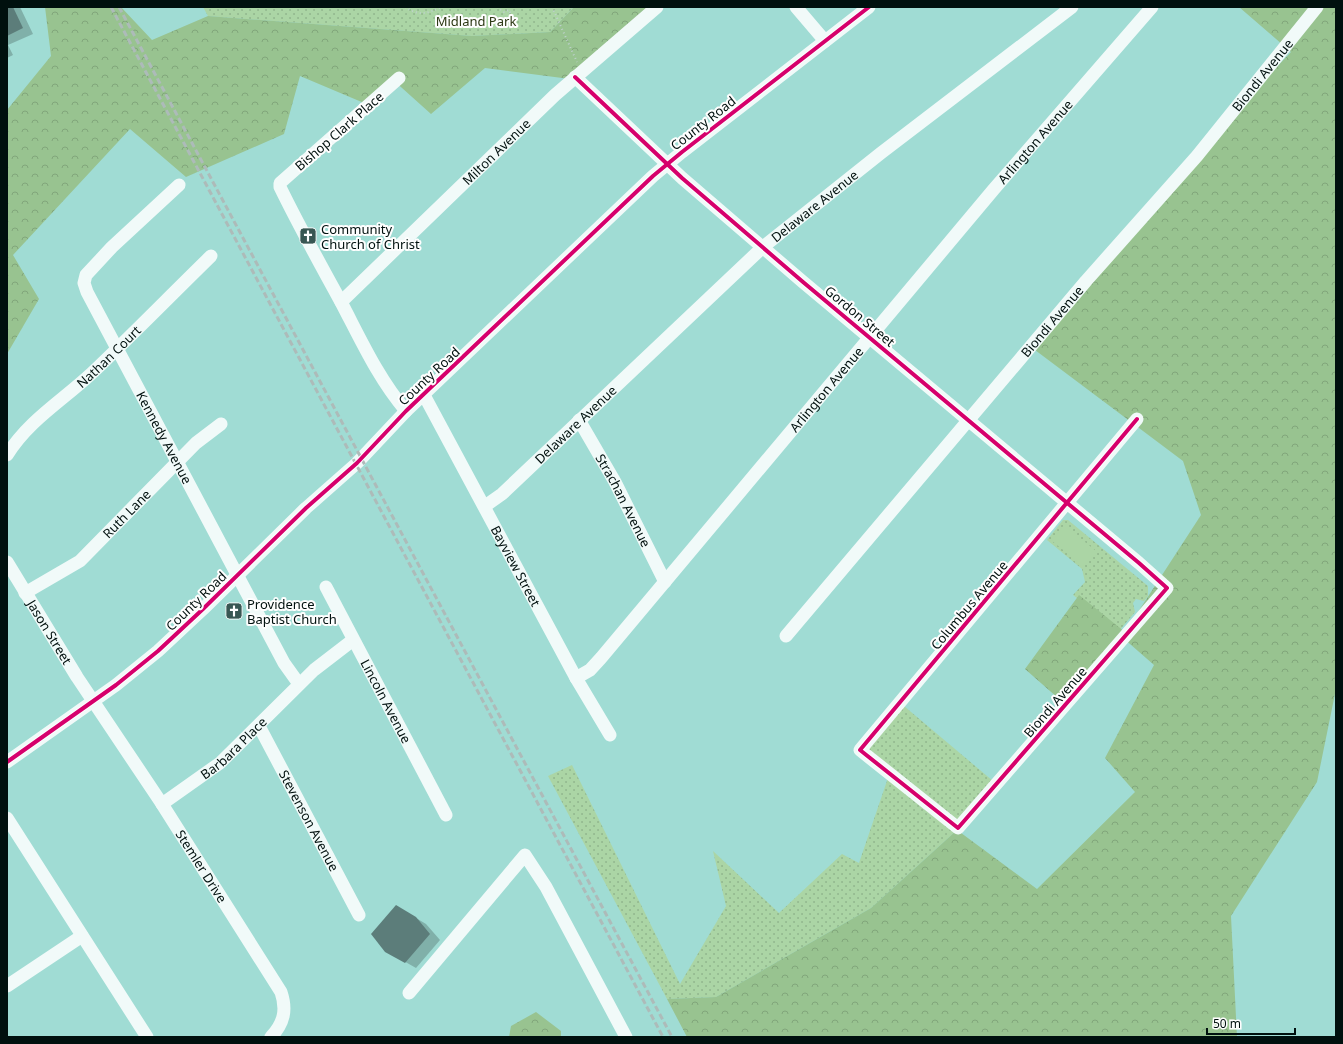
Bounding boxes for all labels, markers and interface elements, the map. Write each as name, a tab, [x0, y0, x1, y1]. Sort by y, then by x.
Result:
park label: Midland Park	[436, 12, 516, 30]
street label: Biondi Avenue	[1228, 35, 1297, 115]
street label: Bishop Clark Place	[291, 87, 387, 175]
street label: County Road	[667, 92, 739, 154]
street label: Arlington Avenue	[994, 96, 1077, 188]
street label: Milton Avenue	[458, 115, 534, 189]
street label: Delaware Avenue	[767, 166, 862, 246]
place label: Community Church of Christ	[321, 220, 420, 253]
church icon: Community Church of Christ	[298, 226, 318, 246]
street label: Gordon Street	[821, 281, 899, 351]
street label: Biondi Avenue	[1017, 282, 1087, 361]
street label: Nathan Court	[73, 321, 145, 392]
street label: County Road	[394, 343, 464, 409]
street label: Arlington Avenue	[785, 343, 867, 436]
street label: Delaware Avenue	[531, 381, 620, 468]
street label: Kennedy Avenue	[132, 388, 196, 487]
street label: Strachan Avenue	[592, 451, 655, 550]
street label: Ruth Lane	[98, 485, 155, 542]
street label: Bayview Street	[487, 522, 545, 610]
street label: Columbus Avenue	[926, 557, 1012, 653]
street label: County Road	[162, 567, 230, 635]
street label: Jason Street	[22, 595, 76, 668]
place label: Providence Baptist Church	[247, 595, 337, 628]
church icon: Providence Baptist Church	[224, 601, 244, 621]
street label: Lincoln Avenue	[356, 656, 416, 746]
street label: Biondi Avenue	[1019, 663, 1091, 741]
street label: Barbara Place	[197, 713, 271, 783]
street label: Stevenson Avenue	[275, 767, 343, 874]
street label: Stemler Drive	[172, 826, 231, 906]
scale bar	[1207, 1010, 1295, 1036]
text: 50 m	[1213, 1015, 1241, 1032]

